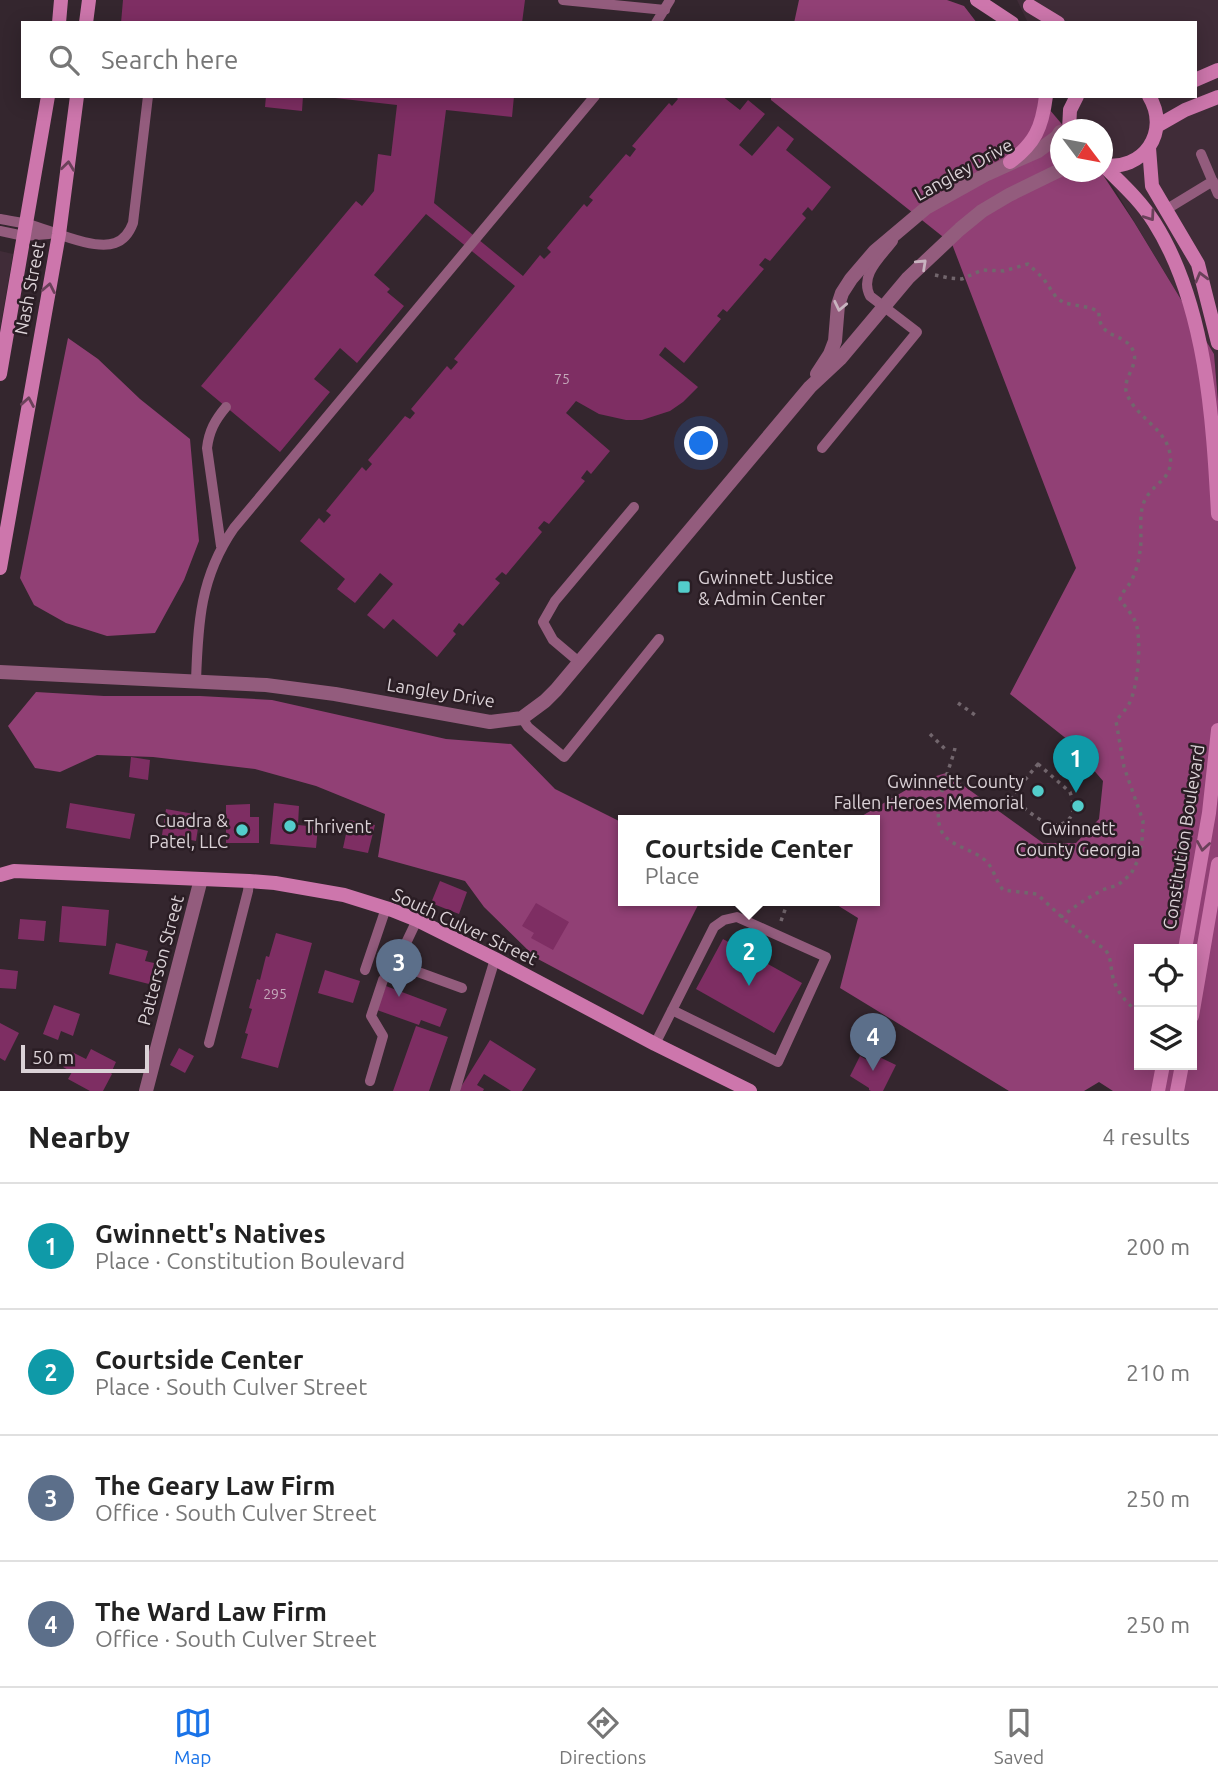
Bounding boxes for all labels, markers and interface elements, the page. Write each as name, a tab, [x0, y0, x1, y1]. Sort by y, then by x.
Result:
search box	[21, 21, 1197, 98]
icon: search	[45, 41, 83, 79]
text: Search here	[101, 45, 238, 74]
north arrow	[1050, 119, 1113, 182]
street label: Langley Drive	[910, 134, 1016, 204]
one-way arrow	[60, 160, 75, 172]
one-way arrow	[1142, 208, 1154, 221]
street label: Nash Street	[10, 240, 48, 336]
one-way arrow	[914, 260, 927, 273]
one-way arrow	[1195, 271, 1210, 283]
one-way arrow	[41, 282, 56, 294]
one-way arrow	[833, 300, 848, 312]
house number: 75	[554, 371, 570, 387]
one-way arrow	[20, 396, 35, 408]
your location	[684, 426, 718, 460]
place label: Gwinnett Justice & Admin Center	[698, 567, 834, 608]
marker: Gwinnett Justice & Admin Center	[676, 579, 692, 595]
street label: Langley Drive	[386, 674, 496, 710]
pin: 1	[1053, 735, 1099, 793]
street label: Constitution Boulevard	[1158, 743, 1208, 931]
place label: Gwinnett County Fallen Heroes Memorial	[834, 771, 1024, 812]
marker: Gwinnett County Fallen Heroes Memorial	[1030, 783, 1046, 799]
marker: Gwinnett County Georgia	[1070, 798, 1086, 814]
place label: Cuadra & Patel, LLC	[149, 810, 228, 851]
popup	[618, 815, 880, 906]
place label: Thrivent	[304, 816, 371, 836]
marker: Thrivent	[282, 818, 298, 834]
place label: Gwinnett County Georgia	[1015, 818, 1141, 859]
marker: Cuadra & Patel, LLC	[234, 822, 250, 838]
text: Courtside Center	[645, 834, 853, 863]
one-way arrow	[1196, 840, 1211, 852]
text: Place	[645, 863, 700, 888]
street label: South Culver Street	[389, 884, 541, 968]
street label: Patterson Street	[133, 893, 187, 1027]
pin: 2	[726, 928, 772, 986]
pin: 3	[376, 939, 422, 997]
map controls	[1134, 944, 1197, 1070]
button: locate	[1134, 944, 1197, 1007]
house number: 295	[263, 986, 287, 1002]
button: layers	[1134, 1007, 1197, 1070]
pin: 4	[850, 1013, 896, 1071]
scale bar	[21, 1042, 149, 1074]
text: 50 m	[32, 1046, 74, 1068]
text: Nearby	[28, 1120, 130, 1154]
text: 4 results	[1102, 1124, 1190, 1149]
text: Gwinnett's Natives	[95, 1219, 326, 1248]
text: 1	[45, 1234, 57, 1259]
text: 200 m	[1126, 1234, 1190, 1259]
text: Place · Constitution Boulevard	[95, 1248, 405, 1273]
text: Courtside Center	[95, 1345, 303, 1374]
text: 2	[45, 1360, 57, 1385]
text: 210 m	[1126, 1360, 1190, 1385]
text: Place · South Culver Street	[95, 1374, 367, 1399]
text: The Geary Law Firm	[95, 1471, 335, 1500]
text: 3	[45, 1486, 57, 1511]
text: 250 m	[1126, 1486, 1190, 1511]
text: Office · South Culver Street	[95, 1500, 377, 1525]
text: The Ward Law Firm	[95, 1597, 327, 1626]
text: 4	[45, 1612, 57, 1637]
text: 250 m	[1126, 1612, 1190, 1637]
text: Office · South Culver Street	[95, 1626, 377, 1651]
tab: Map	[174, 1704, 212, 1768]
tab: Directions	[559, 1704, 646, 1768]
tab: Saved	[994, 1704, 1044, 1768]

